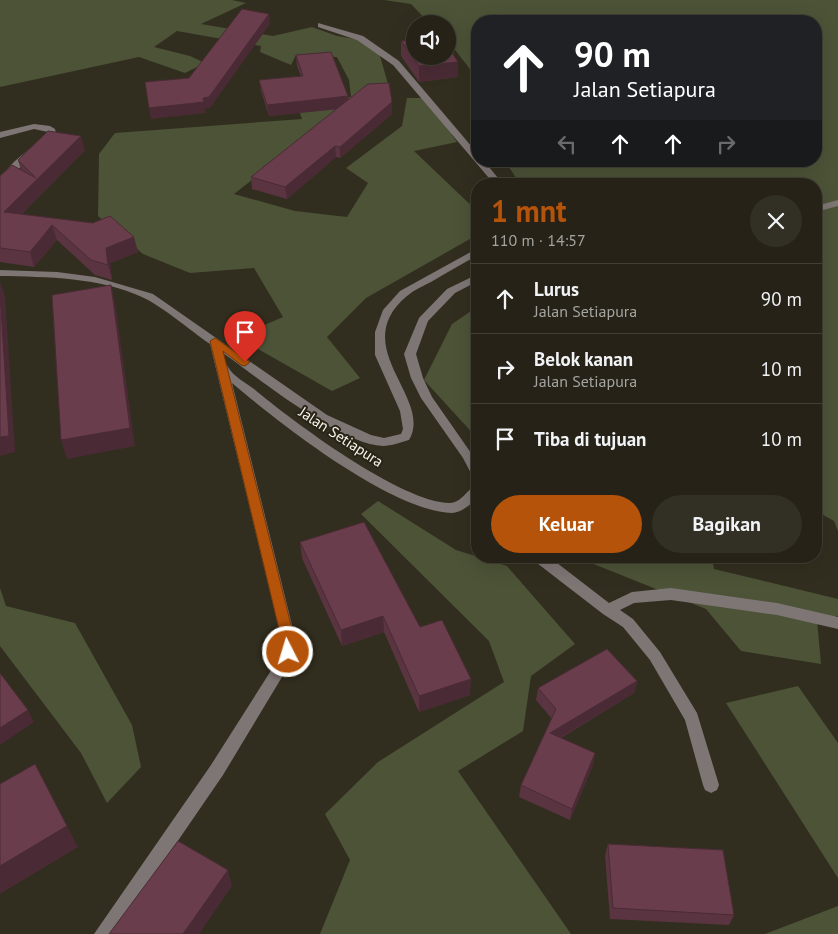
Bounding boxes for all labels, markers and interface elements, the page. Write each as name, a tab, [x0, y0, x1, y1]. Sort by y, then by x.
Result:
map controls	[406, 15, 456, 65]
button: sound	[406, 15, 456, 65]
text: 90 m	[574, 31, 651, 77]
icon: ahead	[491, 35, 556, 100]
text: Jalan Setiapura	[574, 75, 716, 103]
icon: left	[553, 130, 581, 158]
icon: ahead	[606, 130, 634, 158]
icon: ahead	[659, 130, 687, 158]
icon: right	[712, 130, 740, 158]
text: 1 mnt	[491, 191, 567, 230]
button: close	[750, 195, 802, 247]
text: 110 m · 14:57	[491, 230, 586, 250]
text: Lurus	[534, 277, 579, 301]
icon: ahead	[491, 285, 519, 313]
text: 90 m	[761, 287, 802, 311]
text: Jalan Setiapura	[534, 301, 637, 321]
pin	[224, 311, 266, 362]
icon: arrive	[231, 318, 259, 346]
text: Belok kanan	[534, 347, 633, 371]
icon: right	[491, 355, 519, 383]
text: 10 m	[761, 357, 802, 381]
text: Jalan Setiapura	[534, 371, 637, 391]
street label: Jalan Setiapura	[295, 402, 387, 471]
icon: arrive	[491, 425, 519, 453]
text: Tiba di tujuan	[534, 427, 646, 451]
text: 10 m	[761, 427, 802, 451]
button: Keluar	[491, 495, 642, 553]
button: Bagikan	[652, 495, 802, 553]
position arrow	[261, 625, 313, 677]

